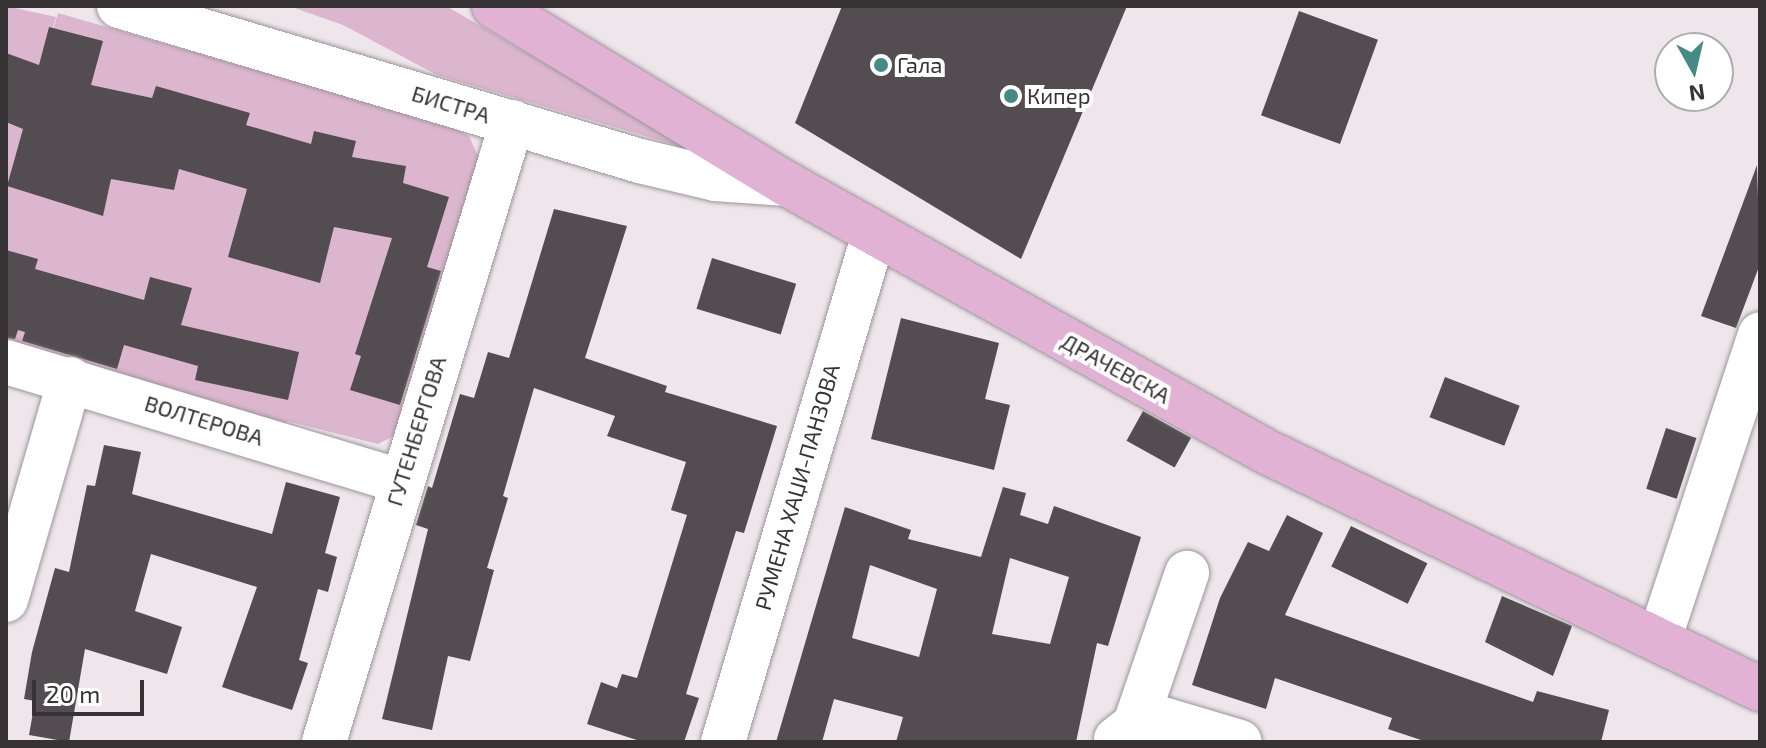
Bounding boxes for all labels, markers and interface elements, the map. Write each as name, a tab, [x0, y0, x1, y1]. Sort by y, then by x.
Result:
north arrow	[1654, 32, 1734, 112]
place label: Гала	[897, 52, 943, 78]
marker: Гала	[872, 56, 890, 74]
street label: БИСТРА	[409, 80, 493, 128]
text: N	[1687, 80, 1707, 108]
place label: Кипер	[1027, 83, 1090, 109]
marker: Кипер	[1002, 87, 1020, 105]
street label: ДРАЧЕВСКА	[1057, 327, 1175, 409]
street label: ГУТЕНБЕРГОВА	[381, 353, 451, 509]
street label: РУМЕНА ХАЏИ-ПАНЗОВА	[749, 361, 845, 613]
street label: ВОЛТЕРОВА	[142, 389, 266, 451]
scale bar	[36, 664, 148, 714]
text: 20 m	[46, 679, 100, 708]

